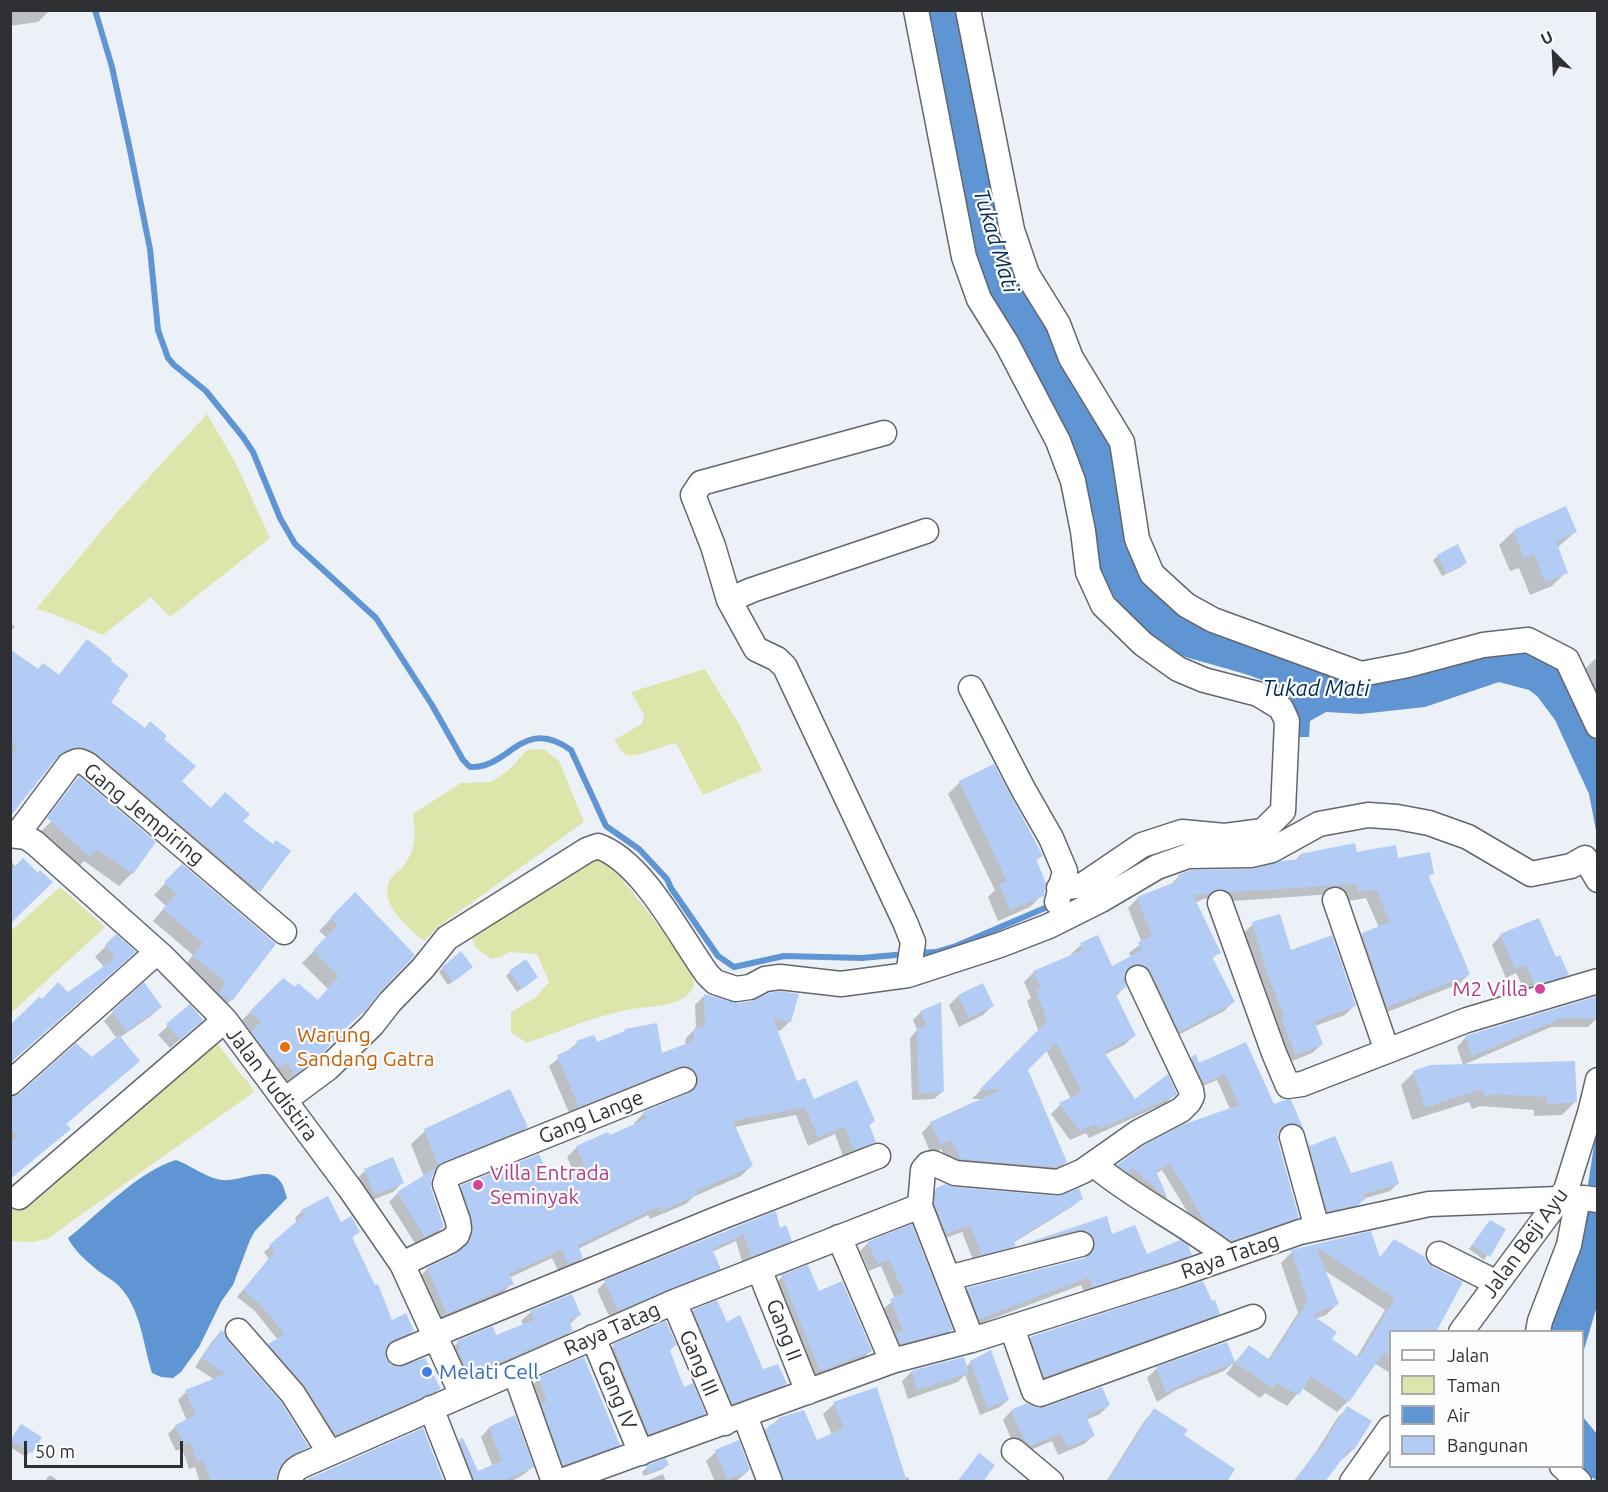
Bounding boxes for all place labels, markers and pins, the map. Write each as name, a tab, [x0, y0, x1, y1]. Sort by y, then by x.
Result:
place label: M2 Villa	[1452, 976, 1528, 1002]
marker: M2 Villa	[1533, 982, 1547, 996]
place label: Warung Sandang Gatra	[297, 1022, 434, 1072]
marker: Warung Sandang Gatra	[278, 1040, 292, 1054]
place label: Villa Entrada Seminyak	[490, 1160, 610, 1210]
marker: Villa Entrada Seminyak	[471, 1178, 485, 1192]
place label: Melati Cell	[439, 1359, 539, 1385]
marker: Melati Cell	[420, 1365, 434, 1379]

